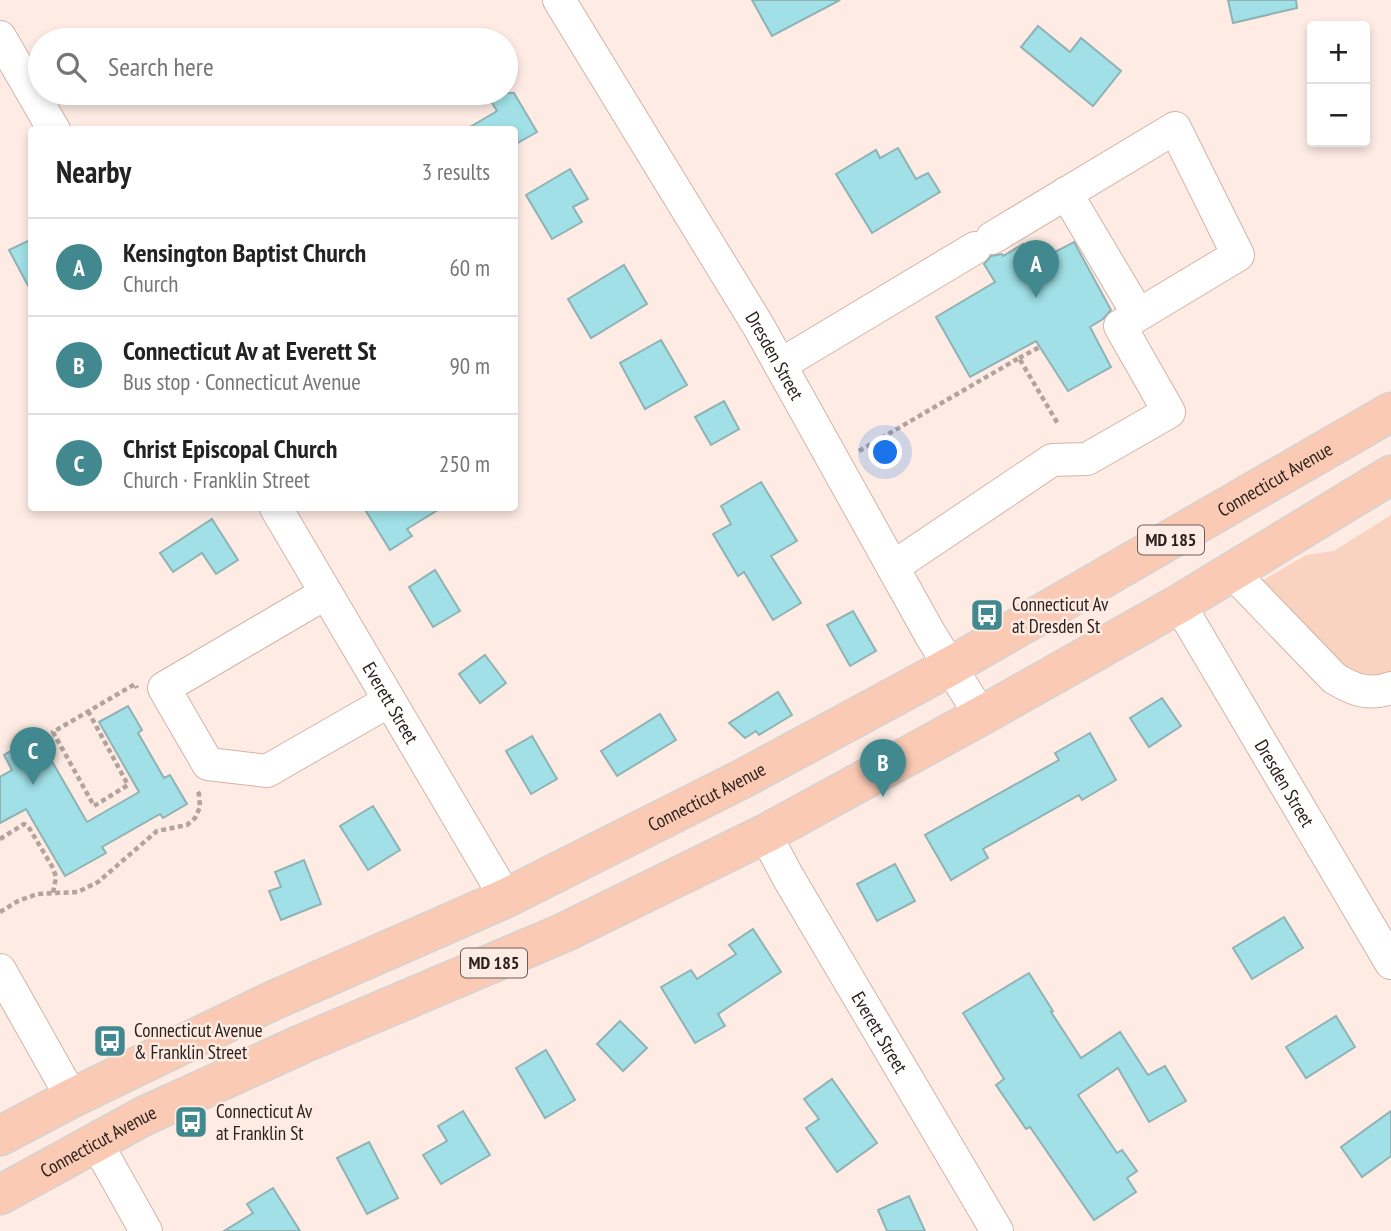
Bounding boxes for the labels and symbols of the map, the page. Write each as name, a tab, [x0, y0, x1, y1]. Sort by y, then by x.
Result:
pin: A	[1013, 240, 1059, 298]
street label: Dresden Street	[740, 307, 809, 405]
your location	[868, 435, 902, 469]
street label: Connecticut Avenue	[1213, 436, 1337, 522]
road number: MD 185	[1138, 526, 1204, 554]
place label: Connecticut Av at Dresden St	[1012, 592, 1109, 638]
bus stop icon: Connecticut Av at Dresden St	[968, 596, 1006, 634]
street label: Everett Street	[358, 658, 424, 748]
pin: C	[10, 727, 56, 785]
street label: Dresden Street	[1250, 735, 1320, 832]
pin: B	[860, 739, 906, 797]
street label: Connecticut Avenue	[644, 757, 770, 837]
road number: MD 185	[461, 948, 527, 978]
street label: Everett Street	[846, 987, 913, 1078]
place label: Connecticut Avenue & Franklin Street	[134, 1018, 263, 1064]
bus stop icon: Connecticut Avenue & Franklin Street	[91, 1022, 129, 1060]
place label: Connecticut Av at Franklin St	[216, 1099, 313, 1145]
street label: Connecticut Avenue	[36, 1100, 160, 1183]
bus stop icon: Connecticut Av at Franklin St	[172, 1103, 210, 1141]

